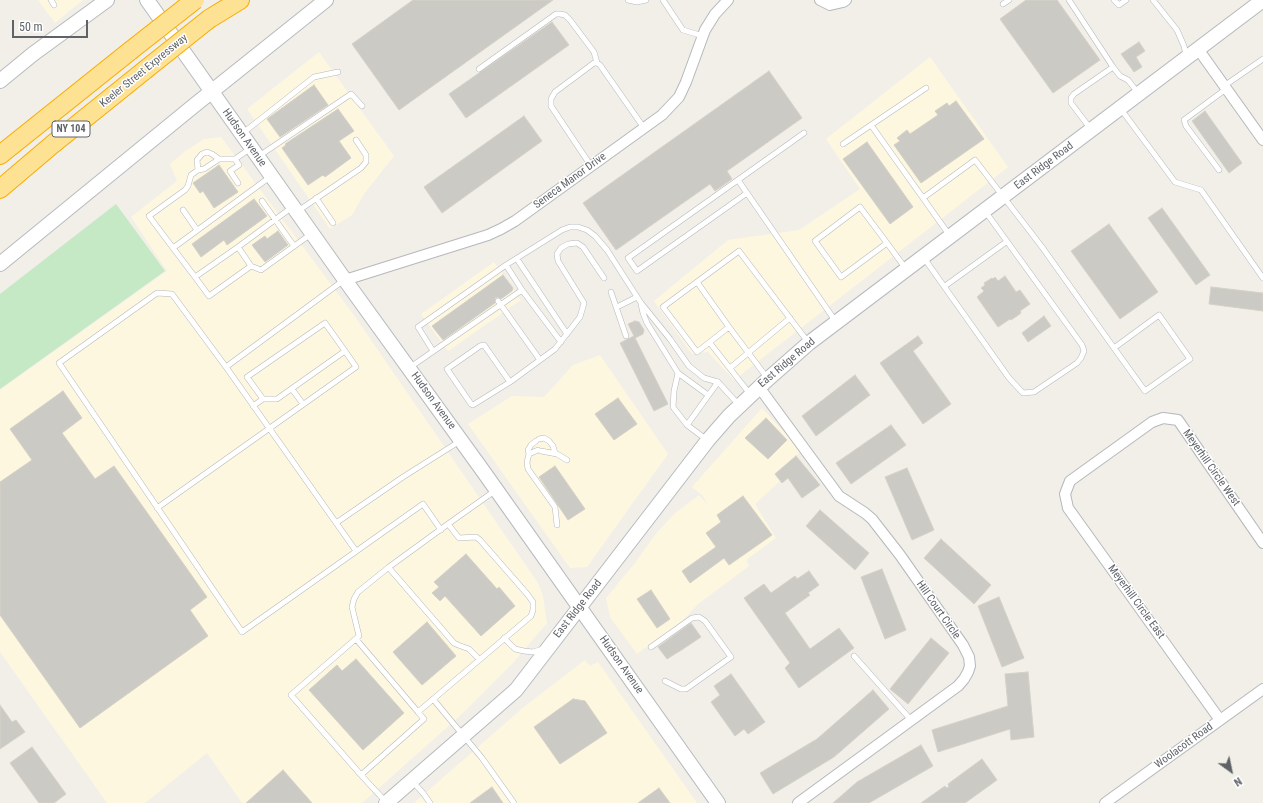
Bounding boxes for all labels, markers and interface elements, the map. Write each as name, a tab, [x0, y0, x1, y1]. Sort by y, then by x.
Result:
scale bar	[14, 12, 90, 38]
text: 50 m	[19, 20, 43, 34]
street label: Keeler Street Expressway	[97, 32, 191, 110]
street label: Hudson Avenue	[219, 107, 269, 169]
road number: NY 104	[52, 121, 90, 137]
street label: East Ridge Road	[1012, 140, 1076, 192]
street label: Seneca Manor Drive	[531, 150, 609, 212]
street label: East Ridge Road	[756, 335, 818, 391]
street label: Hudson Avenue	[408, 370, 458, 432]
street label: Meyerhill Circle West	[1180, 427, 1242, 509]
street label: Meyerhill Circle East	[1105, 562, 1167, 642]
street label: East Ridge Road	[551, 577, 605, 641]
street label: Hill Court Circle	[913, 578, 963, 642]
street label: Hudson Avenue	[596, 634, 646, 696]
street label: Woolacott Road	[1152, 720, 1216, 772]
north arrow	[1211, 751, 1251, 791]
text: N	[1231, 774, 1244, 789]

